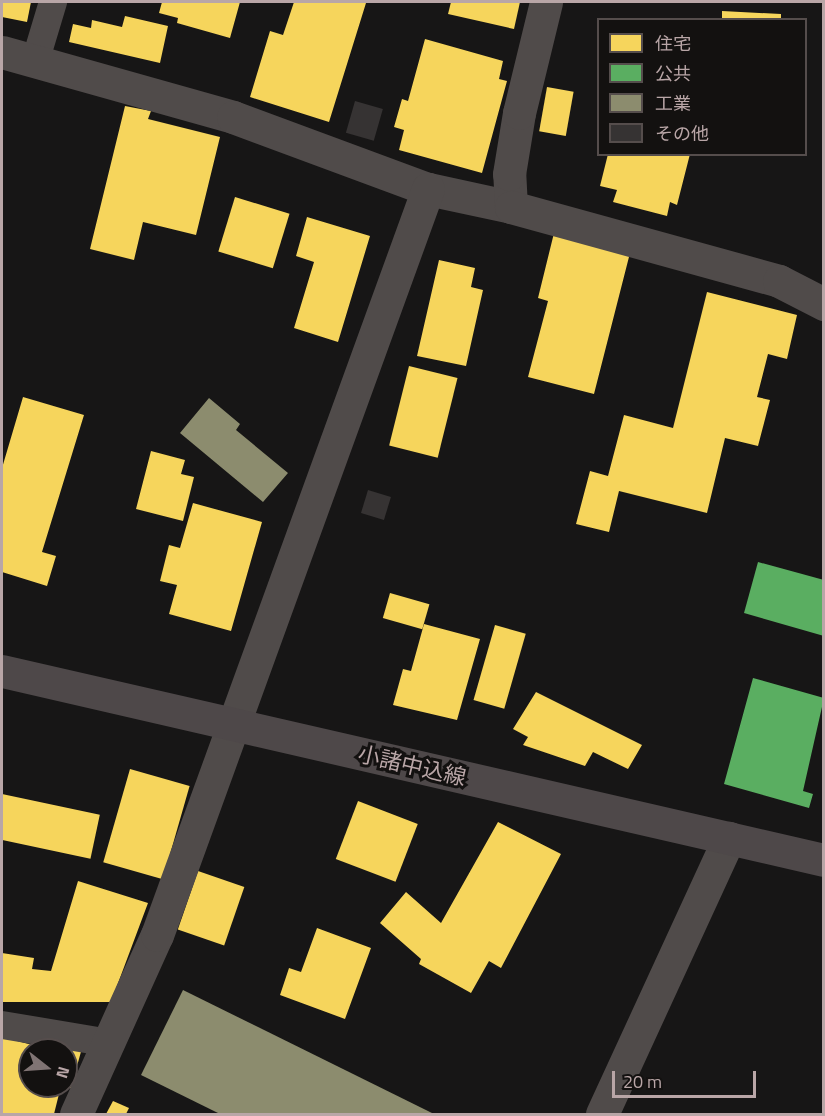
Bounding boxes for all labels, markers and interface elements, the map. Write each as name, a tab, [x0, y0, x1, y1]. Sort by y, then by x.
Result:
legend	[597, 18, 807, 156]
text: 住宅	[655, 30, 691, 57]
text: 公共	[655, 60, 691, 87]
text: 工業	[655, 90, 691, 117]
text: その他	[655, 120, 709, 147]
street label: 小諸中込線	[355, 741, 469, 791]
north arrow	[18, 1038, 78, 1098]
scale bar	[615, 1059, 759, 1097]
text: N	[50, 1064, 76, 1081]
text: 20 m	[623, 1068, 662, 1095]

